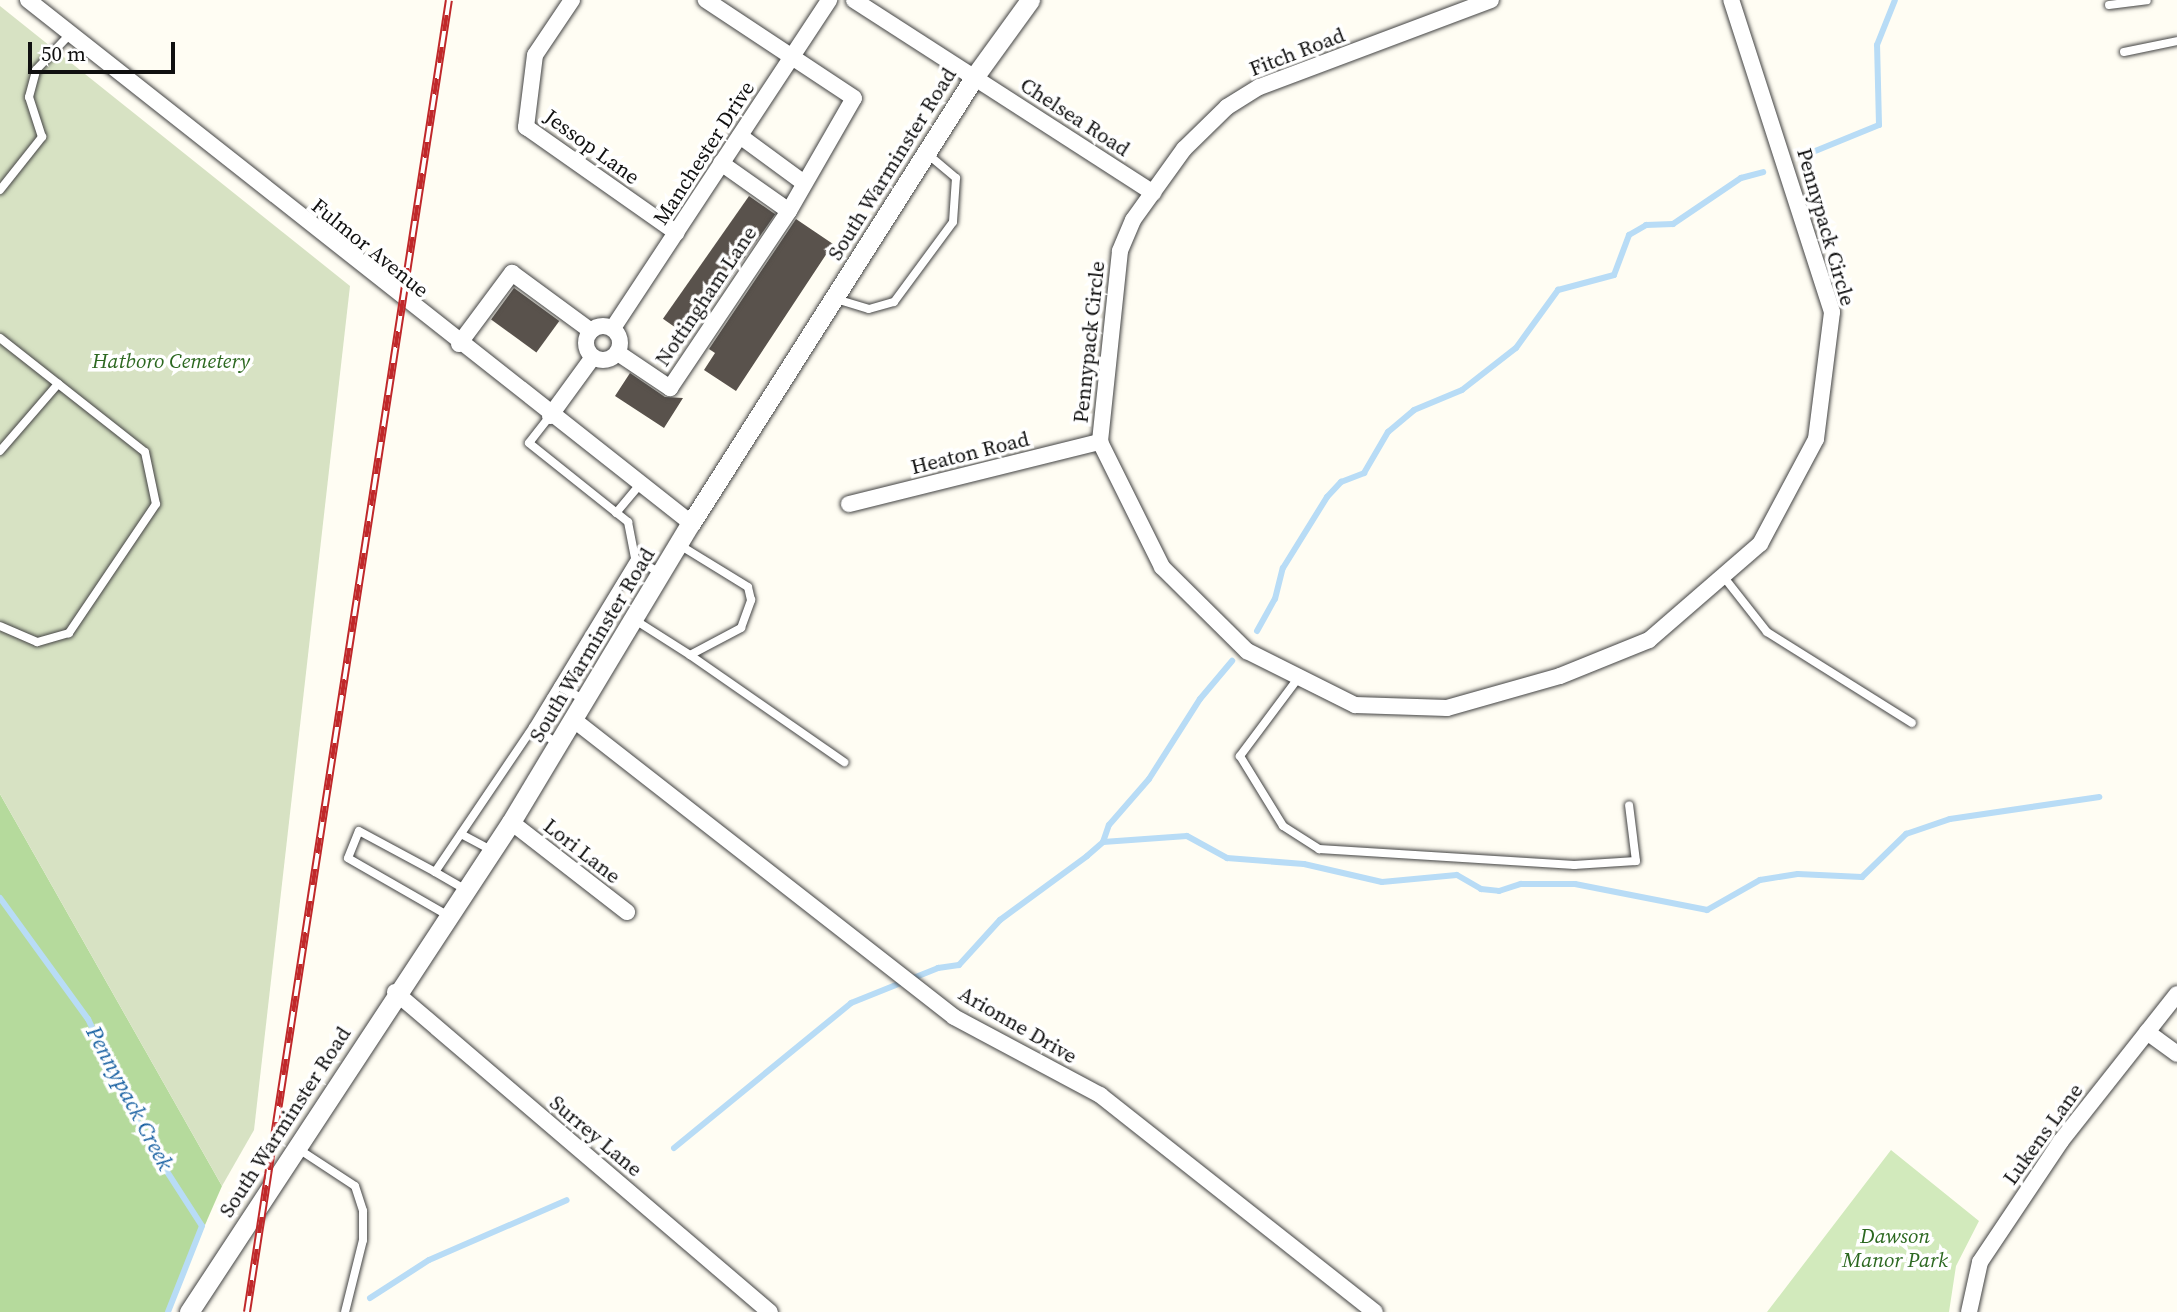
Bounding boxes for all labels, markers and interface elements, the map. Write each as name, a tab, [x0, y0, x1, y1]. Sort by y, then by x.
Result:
street label: Fitch Road	[1246, 22, 1348, 82]
scale bar	[32, 28, 178, 72]
text: 50 m	[41, 39, 86, 68]
street label: South Warminster Road	[822, 63, 962, 265]
street label: Chelsea Road	[1016, 72, 1134, 162]
street label: Manchester Drive	[648, 76, 760, 230]
street label: Jessop Lane	[540, 104, 644, 190]
street label: Pennypack Circle	[1791, 145, 1861, 309]
street label: Fulmor Avenue	[306, 193, 434, 303]
street label: Nottingham Lane	[650, 221, 762, 371]
street label: Pennypack Circle	[1068, 260, 1110, 424]
park label: Hatboro Cemetery	[92, 348, 250, 374]
street label: Heaton Road	[908, 426, 1032, 480]
street label: South Warminster Road	[524, 543, 660, 747]
street label: Lori Lane	[539, 813, 625, 889]
street label: Arionne Drive	[954, 981, 1082, 1069]
water label: Pennypack Creek	[80, 1021, 180, 1175]
street label: South Warminster Road	[214, 1022, 356, 1222]
street label: Lukens Lane	[1998, 1078, 2088, 1190]
street label: Surrey Lane	[545, 1090, 647, 1182]
park label: Dawson Manor Park	[1842, 1223, 1948, 1273]

